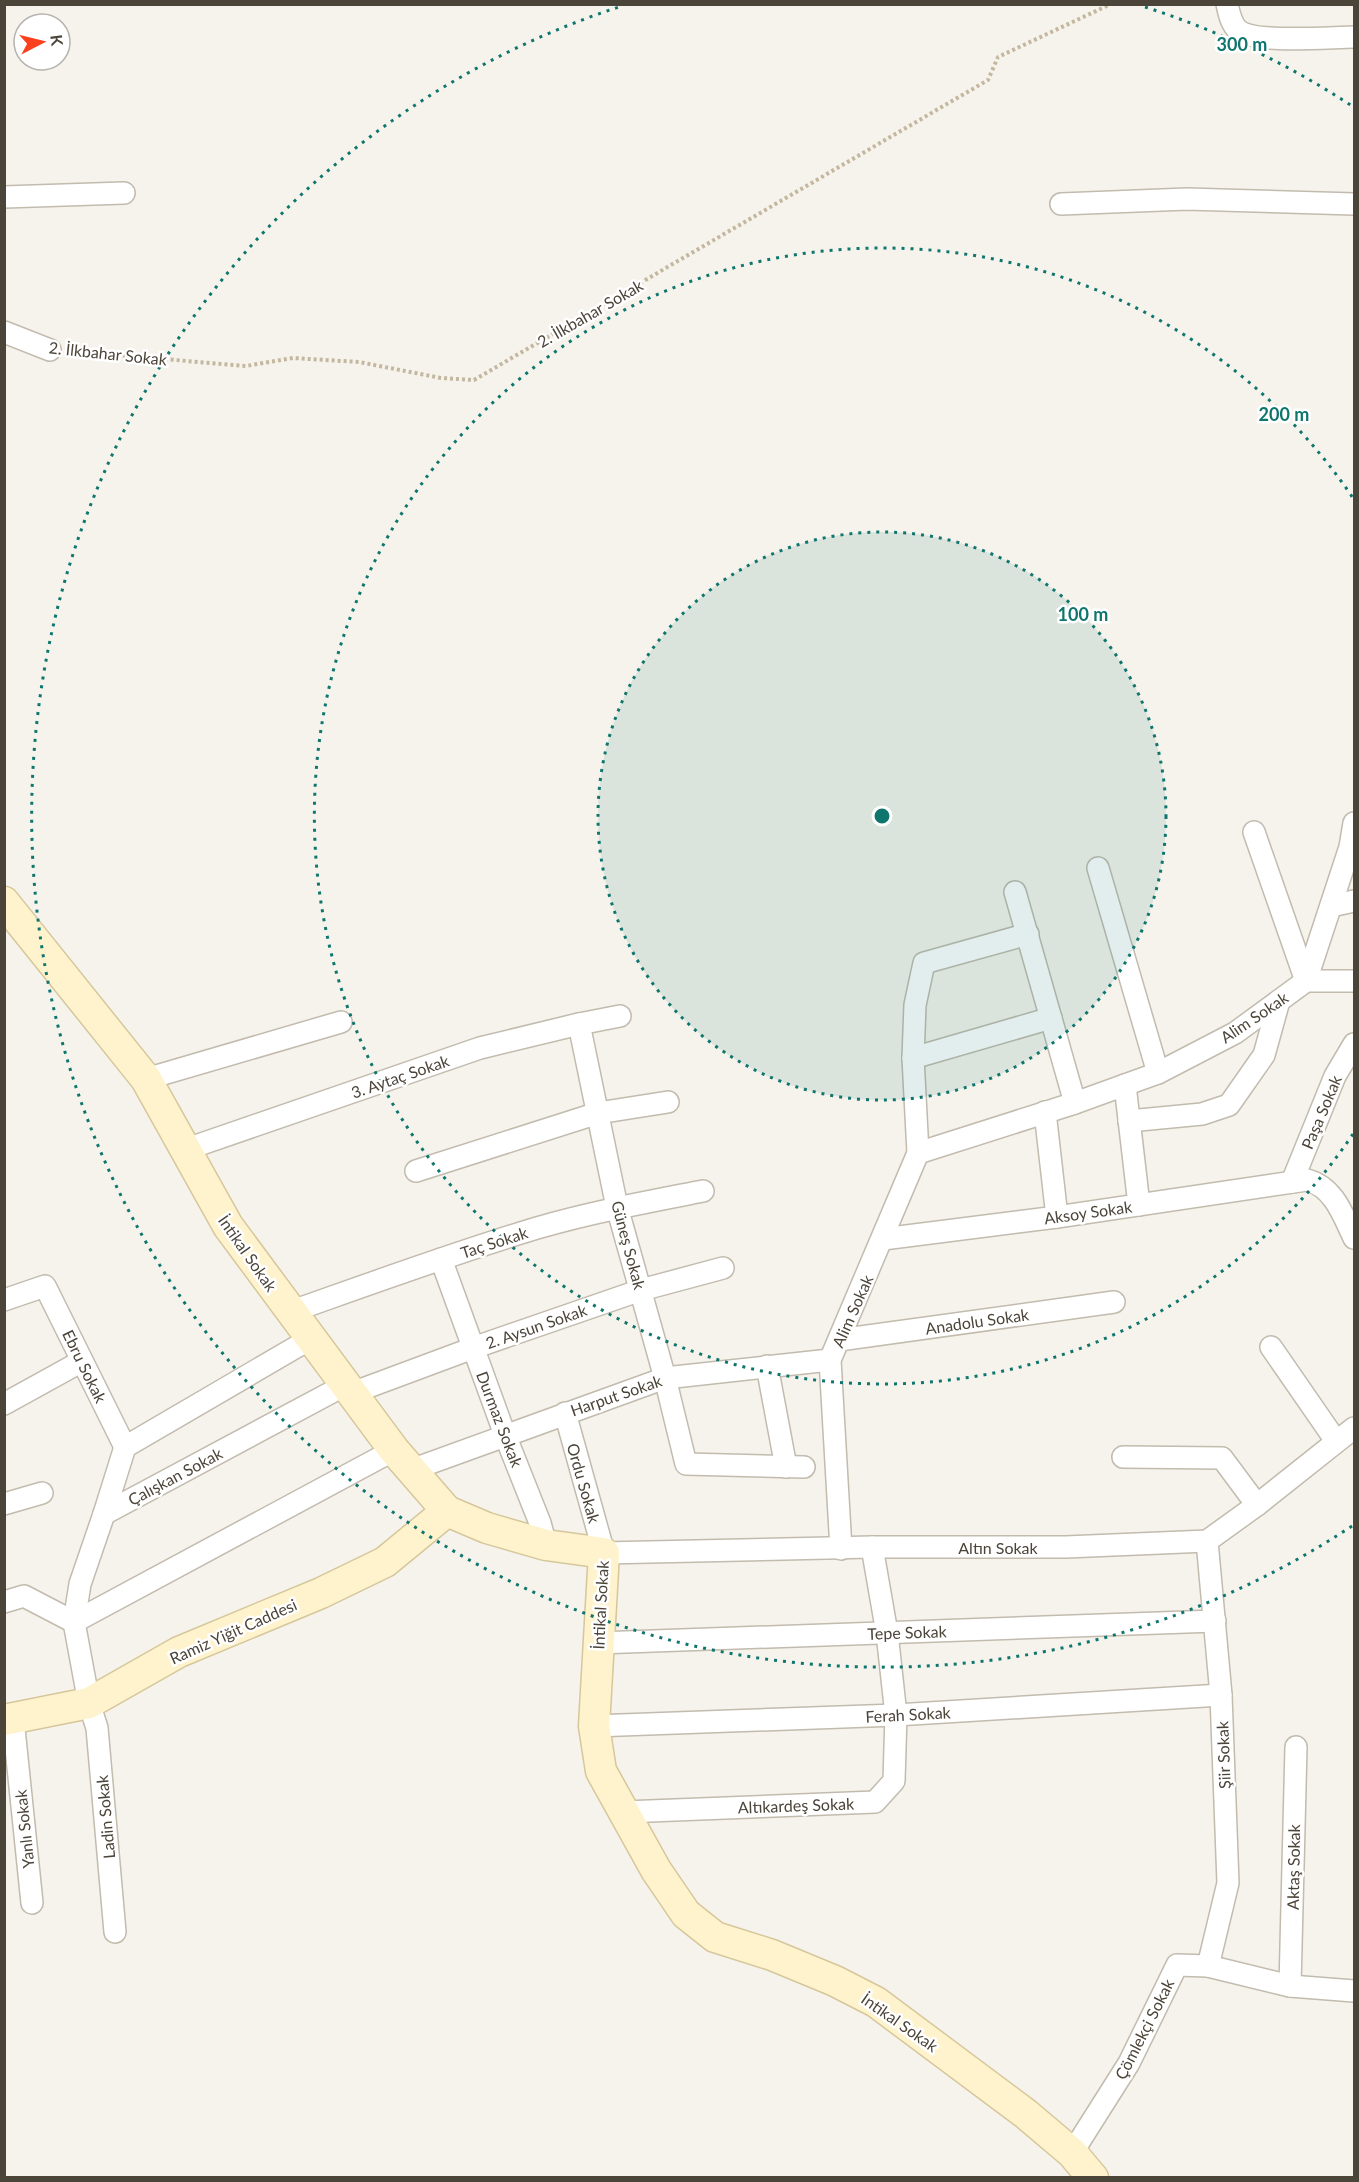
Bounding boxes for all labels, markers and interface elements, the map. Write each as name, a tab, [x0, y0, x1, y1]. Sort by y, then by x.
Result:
north arrow	[12, 12, 72, 72]
text: 300 m	[1217, 33, 1267, 55]
text: K	[47, 34, 68, 48]
street label: 2. İlkbahar Sokak	[534, 275, 647, 351]
street label: 2. İlkbahar Sokak	[48, 337, 169, 369]
text: 200 m	[1259, 403, 1309, 425]
text: 100 m	[1058, 603, 1108, 625]
centre of rings	[872, 806, 892, 826]
street label: Alim Sokak	[1217, 987, 1292, 1047]
street label: 3. Aytaç Sokak	[349, 1050, 452, 1102]
street label: Paşa Sokak	[1297, 1072, 1345, 1152]
street label: Aksoy Sokak	[1043, 1196, 1134, 1228]
street label: Güneş Sokak	[608, 1199, 650, 1292]
street label: İntikal Sokak	[215, 1211, 282, 1296]
street label: Taç Sokak	[458, 1222, 531, 1262]
street label: Alim Sokak	[828, 1271, 877, 1350]
street label: 2. Aysun Sokak	[483, 1300, 590, 1352]
street label: Anadolu Sokak	[924, 1304, 1031, 1338]
street label: Ebru Sokak	[59, 1326, 111, 1406]
street label: Durmaz Sokak	[473, 1368, 527, 1470]
street label: Harput Sokak	[568, 1370, 665, 1420]
street label: Ordu Sokak	[564, 1441, 605, 1526]
street label: Çalışkan Sokak	[125, 1443, 226, 1509]
street label: Altın Sokak	[958, 1538, 1039, 1557]
street label: İntikal Sokak	[588, 1559, 612, 1650]
street label: Ramiz Yiğit Caddesi	[166, 1594, 300, 1668]
street label: Tepe Sokak	[867, 1621, 948, 1643]
street label: Ferah Sokak	[865, 1702, 952, 1726]
street label: Şiir Sokak	[1212, 1720, 1234, 1789]
street label: Ladin Sokak	[92, 1774, 118, 1860]
street label: Yanlı Sokak	[10, 1788, 38, 1869]
street label: Altıkardeş Sokak	[738, 1793, 855, 1817]
street label: Aktaş Sokak	[1283, 1823, 1303, 1910]
street label: Çömlekçi Sokak	[1111, 1975, 1178, 2082]
street label: İntikal Sokak	[858, 1989, 943, 2056]

